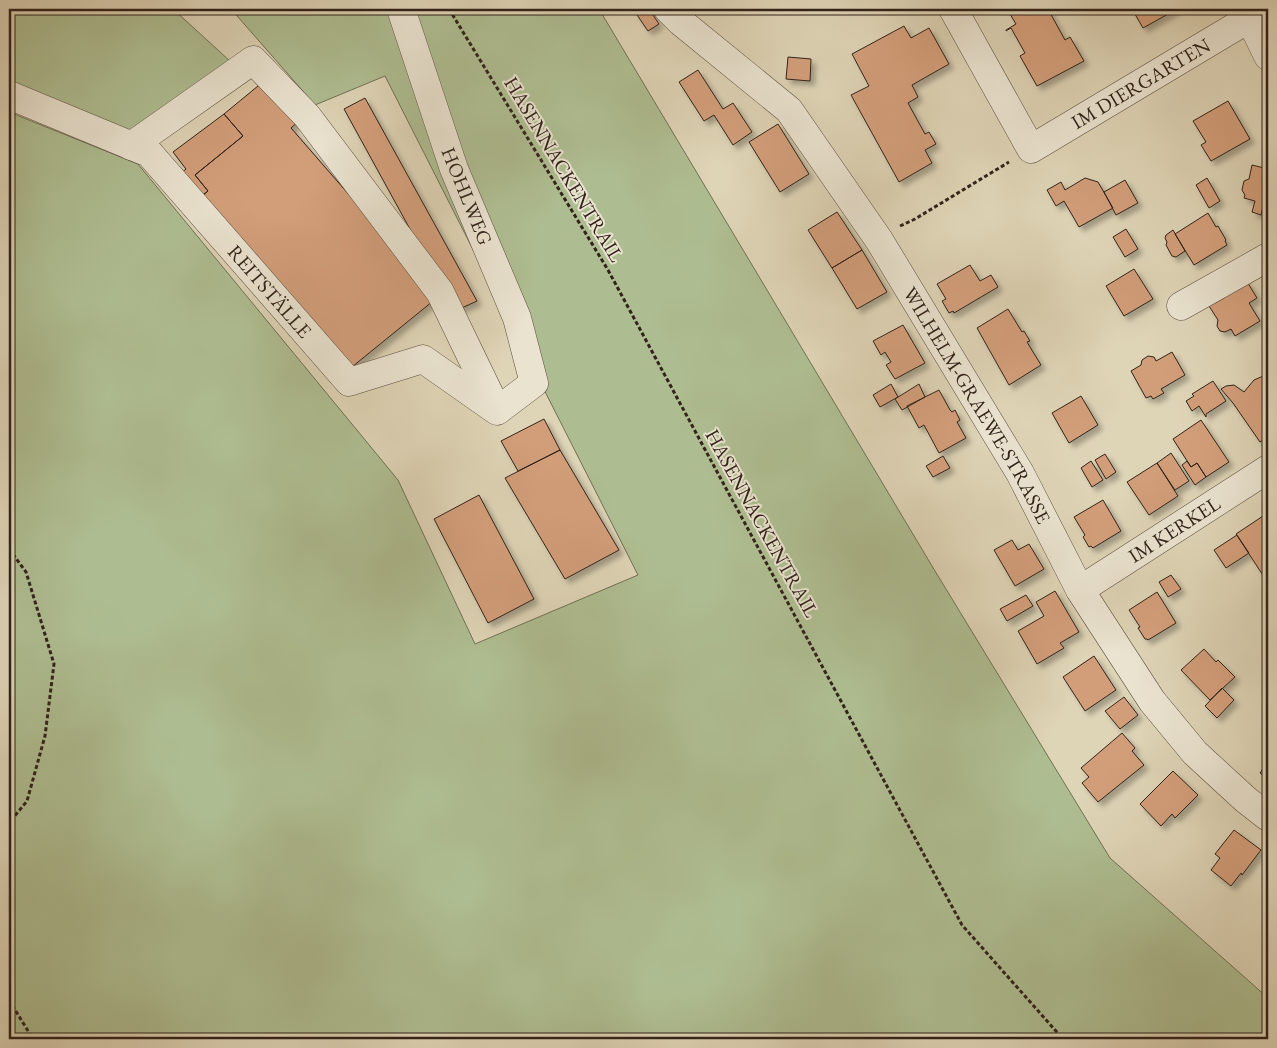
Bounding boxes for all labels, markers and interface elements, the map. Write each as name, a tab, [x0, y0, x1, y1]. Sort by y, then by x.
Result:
street label: IM DIERGARTEN	[1066, 32, 1215, 135]
street label: HASENNACKENTRAIL	[498, 72, 630, 267]
street label: HOHLWEG	[436, 143, 498, 249]
street label: REITSTÄLLE	[222, 239, 317, 343]
street label: WILHELM-GRAEWE-STRASSE	[897, 282, 1057, 528]
street label: HASENNACKENTRAIL	[699, 424, 825, 622]
street label: IM KERKEL	[1123, 490, 1225, 569]

